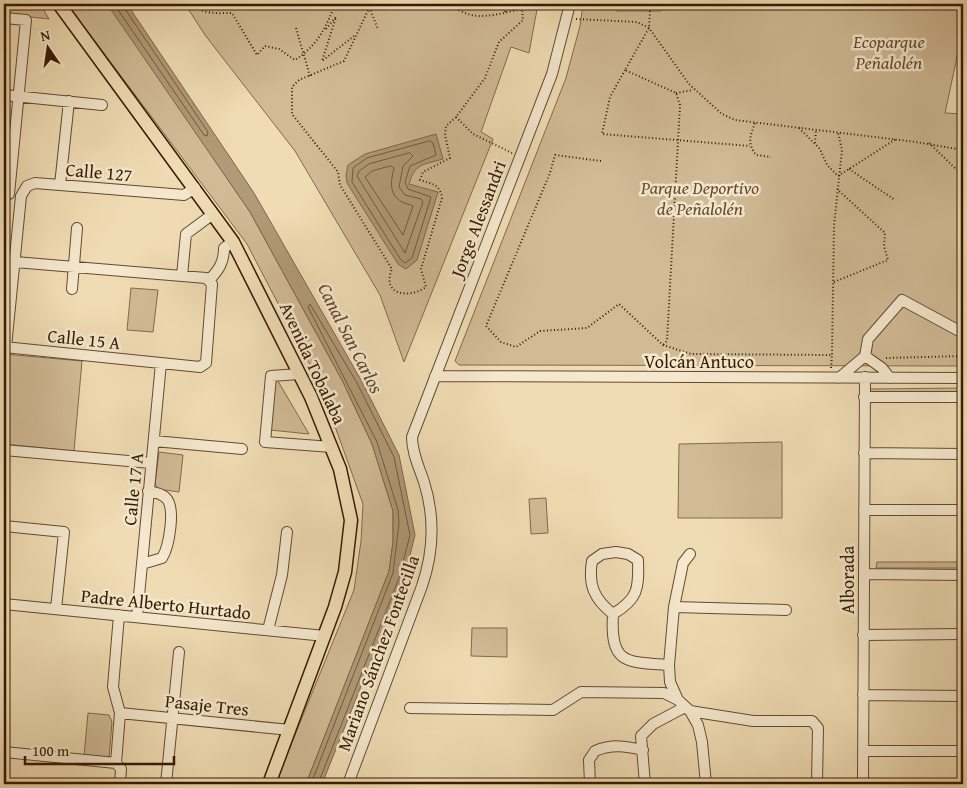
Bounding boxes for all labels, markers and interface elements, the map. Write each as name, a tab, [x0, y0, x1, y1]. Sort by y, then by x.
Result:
north arrow	[22, 22, 72, 72]
text: N	[38, 24, 53, 46]
park label: Ecoparque Peñalolén	[852, 28, 925, 76]
street label: Calle 127	[65, 156, 133, 188]
street label: Jorge Alessandri	[443, 157, 513, 283]
park label: Parque Deportivo de Peñalolén	[640, 174, 759, 222]
water label: Canal San Carlos	[311, 278, 391, 398]
street label: Avenida Tobalaba	[273, 297, 353, 429]
street label: Calle 15 A	[46, 322, 122, 356]
street label: Volcán Antuco	[644, 348, 754, 375]
street label: Calle 17 A	[116, 451, 150, 527]
street label: Alborada	[834, 545, 861, 614]
street label: Mariano Sánchez Fontecilla	[330, 551, 426, 755]
street label: Padre Alberto Hurtado	[80, 582, 252, 626]
street label: Pasaje Tres	[164, 687, 250, 723]
scale bar	[25, 733, 174, 765]
text: 100 m	[32, 740, 70, 761]

